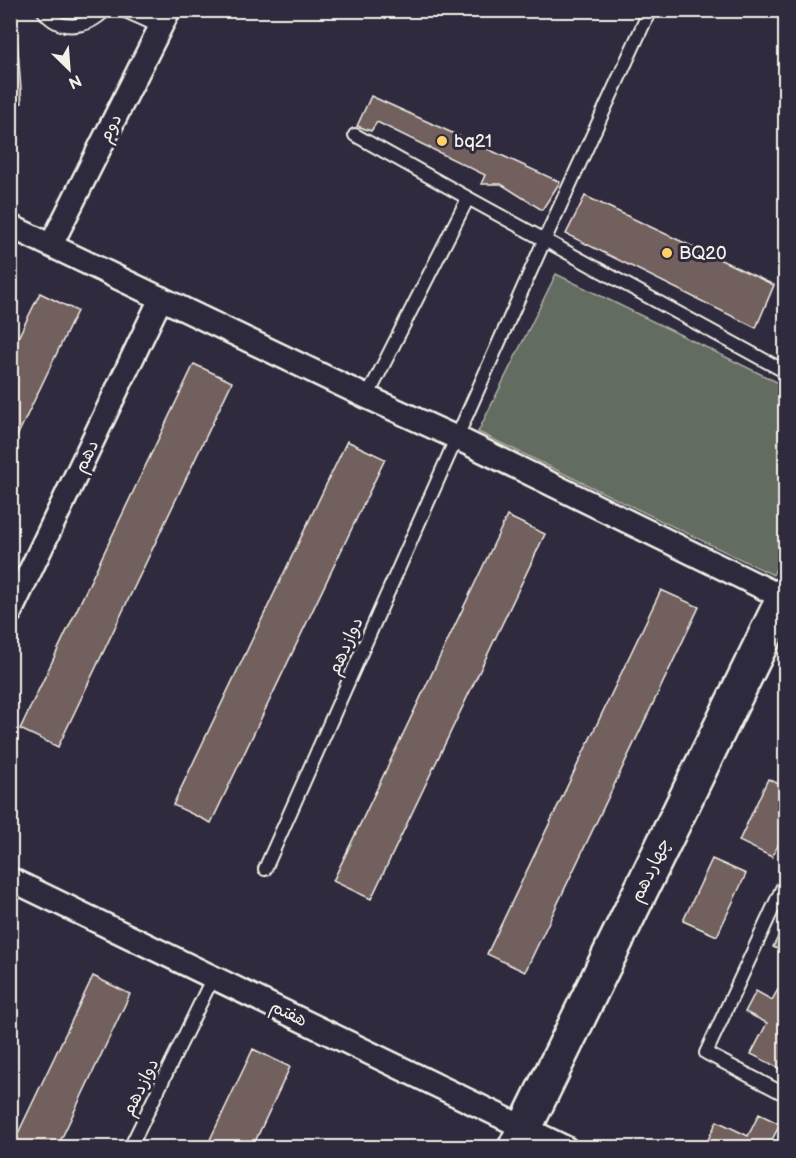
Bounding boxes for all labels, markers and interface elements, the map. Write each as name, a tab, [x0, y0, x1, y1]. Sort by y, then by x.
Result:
north arrow	[39, 39, 99, 99]
text: N	[65, 70, 84, 92]
street label: دوم	[94, 110, 129, 147]
place label: bq21	[454, 131, 492, 152]
marker: bq21	[435, 134, 449, 148]
place label: BQ20	[679, 243, 727, 264]
marker: BQ20	[660, 246, 674, 260]
street label: دهم	[70, 436, 106, 477]
street label: دوازدهم	[323, 614, 370, 680]
street label: چهاردهم	[626, 835, 678, 907]
street label: هفتم	[266, 996, 311, 1034]
street label: دوازدهم	[118, 1055, 166, 1121]

